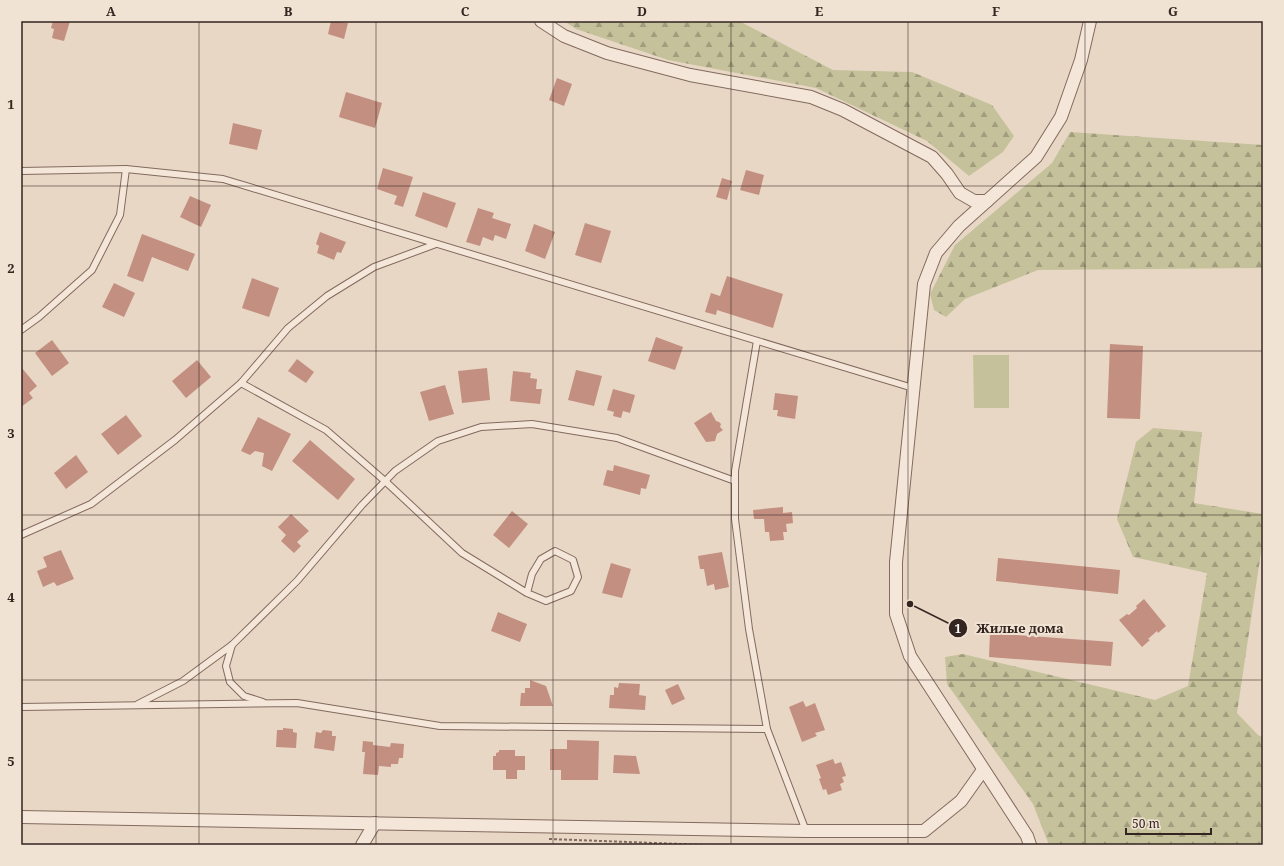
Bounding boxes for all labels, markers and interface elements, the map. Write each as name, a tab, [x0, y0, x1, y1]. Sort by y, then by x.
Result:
text: A	[106, 2, 116, 20]
text: B	[284, 2, 293, 20]
text: C	[461, 2, 470, 20]
text: D	[637, 2, 647, 20]
text: E	[815, 2, 824, 20]
text: F	[992, 2, 1000, 20]
text: G	[1168, 2, 1178, 20]
text: 1	[7, 95, 15, 113]
text: 2	[7, 259, 15, 277]
text: 3	[7, 424, 15, 442]
text: 4	[7, 588, 15, 606]
callout: Жилые дома	[948, 616, 1072, 641]
text: Жилые дома	[976, 619, 1064, 637]
text: 1	[955, 620, 962, 637]
text: 5	[7, 752, 15, 770]
scale bar	[1126, 810, 1211, 836]
text: 50 m	[1132, 815, 1160, 832]

